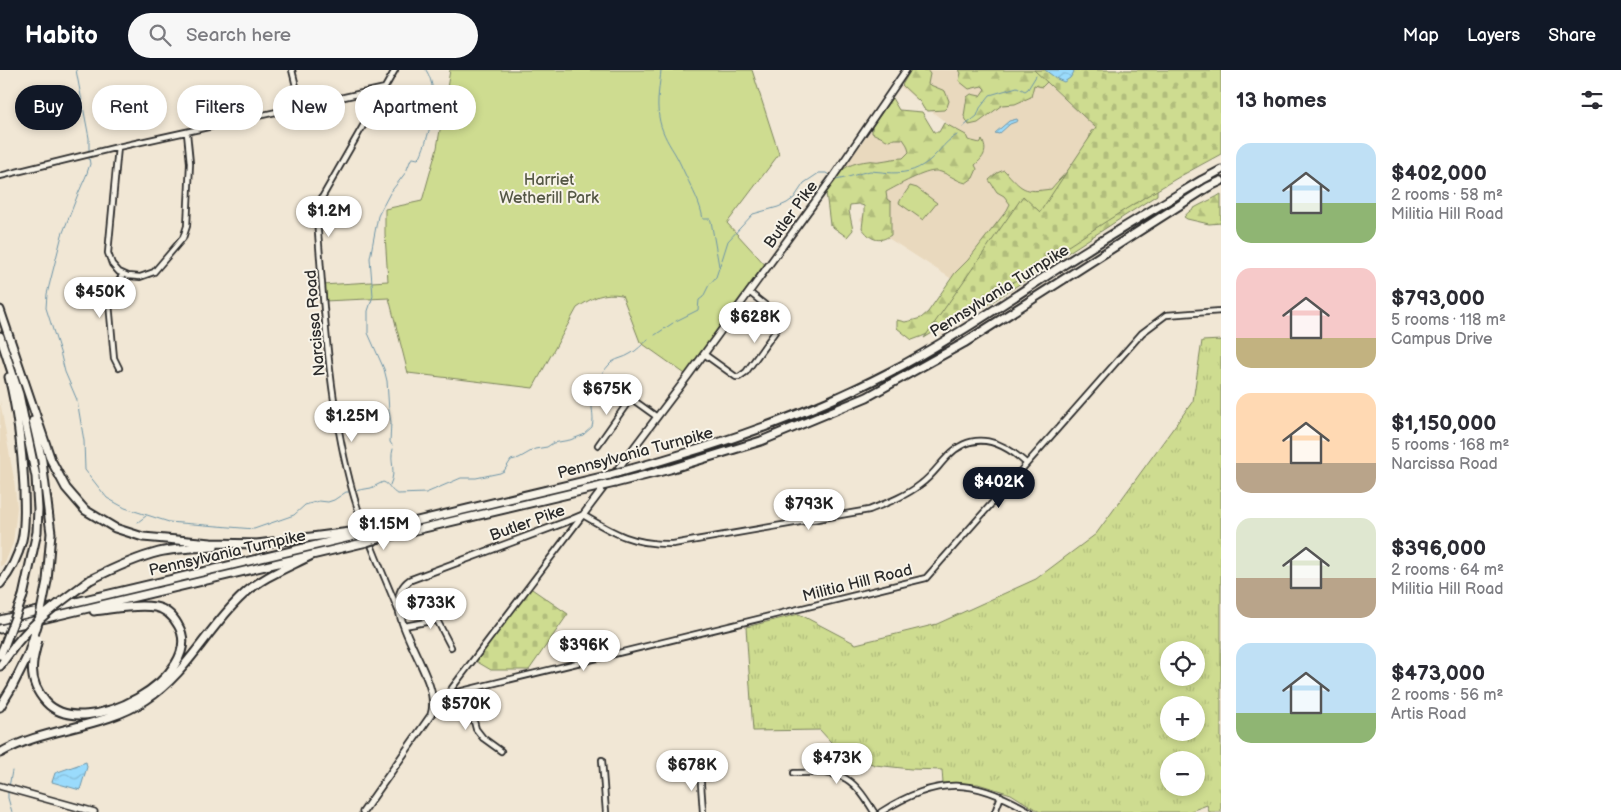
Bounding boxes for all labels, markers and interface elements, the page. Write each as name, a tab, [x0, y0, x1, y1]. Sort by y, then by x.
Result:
search box	[128, 13, 478, 58]
text: Habito	[25, 21, 98, 50]
icon: search	[146, 21, 174, 49]
text: Search here	[186, 24, 291, 47]
text: Map	[1403, 25, 1439, 46]
text: Layers	[1467, 25, 1520, 46]
text: Share	[1548, 25, 1596, 46]
chip: Buy	[15, 85, 82, 130]
chip: Rent	[92, 85, 167, 130]
chip: Filters	[177, 85, 263, 130]
chip: New	[273, 85, 345, 130]
chip: Apartment	[355, 85, 476, 130]
icon: filters	[1578, 86, 1606, 114]
text: 13 homes	[1236, 88, 1327, 113]
text: $402,000	[1391, 161, 1487, 186]
icon: home	[1276, 163, 1336, 223]
park label: Harriet Wetherill Park	[499, 171, 599, 208]
street label: Butler Pike	[760, 177, 822, 252]
text: 2 rooms · 58 m²	[1391, 186, 1503, 205]
pin: $1.2M	[294, 196, 364, 238]
text: $1.2M	[307, 202, 351, 221]
text: Militia Hill Road	[1391, 205, 1503, 224]
street label: Pennsylvania Turnpike	[927, 240, 1073, 342]
street label: Narcissa Road	[301, 269, 330, 377]
pin: $450K	[65, 276, 135, 319]
text: $450K	[75, 283, 125, 302]
text: $793,000	[1391, 286, 1485, 311]
icon: home	[1276, 288, 1336, 348]
pin: $628K	[720, 302, 790, 344]
text: $628K	[730, 308, 780, 327]
text: 5 rooms · 118 m²	[1391, 311, 1506, 330]
text: Campus Drive	[1391, 330, 1493, 349]
pin: $675K	[572, 374, 642, 416]
text: $675K	[582, 380, 632, 399]
pin: $1.25M	[311, 400, 393, 443]
text: $1.25M	[325, 407, 379, 426]
text: $1,150,000	[1391, 411, 1496, 436]
icon: home	[1276, 413, 1336, 473]
street label: Pennsylvania Turnpike	[556, 423, 716, 483]
text: 5 rooms · 168 m²	[1391, 436, 1509, 455]
text: Narcissa Road	[1391, 455, 1498, 474]
pin: $402K	[964, 466, 1034, 509]
text: $402K	[974, 473, 1024, 492]
pin: $793K	[774, 488, 844, 531]
text: $793K	[785, 495, 833, 514]
street label: Butler Pike	[487, 501, 568, 546]
pin: $1.15M	[343, 508, 425, 551]
text: $1.15M	[359, 515, 409, 534]
street label: Pennsylvania Turnpike	[147, 526, 308, 581]
text: $396,000	[1391, 536, 1486, 561]
icon: home	[1276, 538, 1336, 598]
street label: Militia Hill Road	[800, 561, 914, 606]
text: 2 rooms · 64 m²	[1391, 561, 1504, 580]
text: Militia Hill Road	[1391, 580, 1503, 599]
pin: $733K	[396, 588, 466, 630]
text: $733K	[407, 594, 455, 613]
pin: $396K	[549, 630, 619, 672]
text: $396K	[559, 636, 609, 655]
map controls	[1160, 641, 1205, 796]
button: locate	[1160, 641, 1205, 686]
text: $473,000	[1391, 661, 1485, 686]
icon: home	[1276, 663, 1336, 723]
text: 2 rooms · 56 m²	[1391, 686, 1503, 705]
pin: $570K	[431, 688, 501, 731]
text: $570K	[441, 695, 491, 714]
button: +	[1160, 696, 1205, 741]
text: Artis Road	[1391, 705, 1466, 724]
pin: $473K	[802, 742, 872, 785]
text: $473K	[812, 749, 862, 768]
pin: $678K	[657, 750, 727, 792]
button: −	[1160, 751, 1205, 796]
text: $678K	[667, 756, 717, 775]

